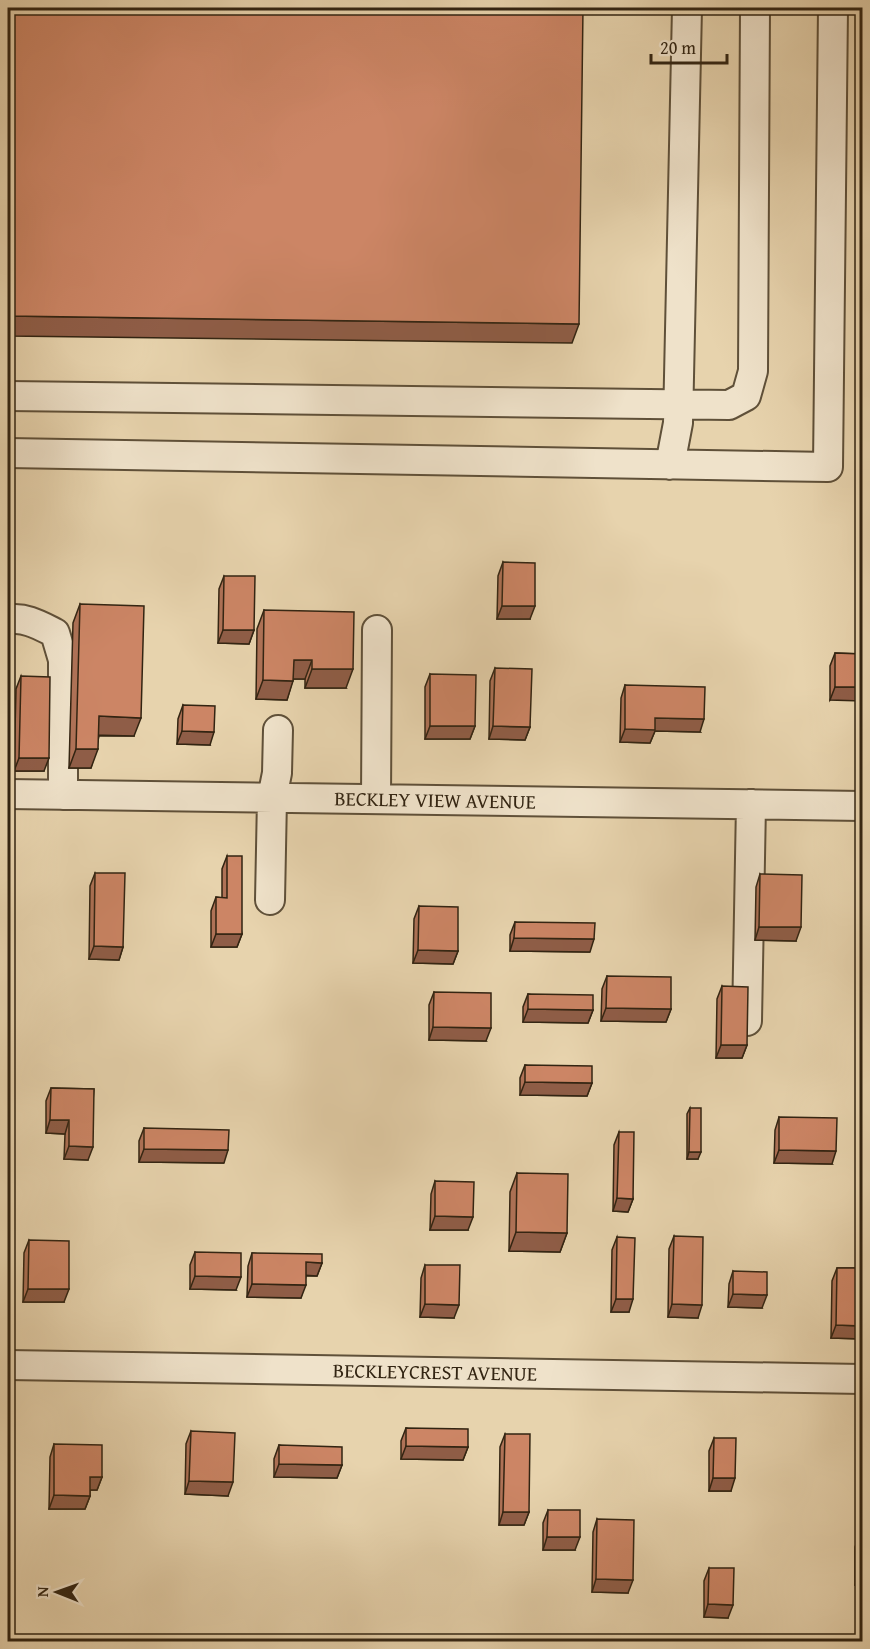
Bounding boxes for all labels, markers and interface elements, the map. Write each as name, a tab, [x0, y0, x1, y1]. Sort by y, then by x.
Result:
scale bar	[651, 27, 728, 65]
text: 20 m	[660, 34, 696, 61]
street label: BECKLEY VIEW AVENUE	[334, 783, 536, 816]
street label: BECKLEYCREST AVENUE	[333, 1355, 537, 1388]
north arrow	[27, 1562, 87, 1622]
text: N	[30, 1586, 54, 1597]

